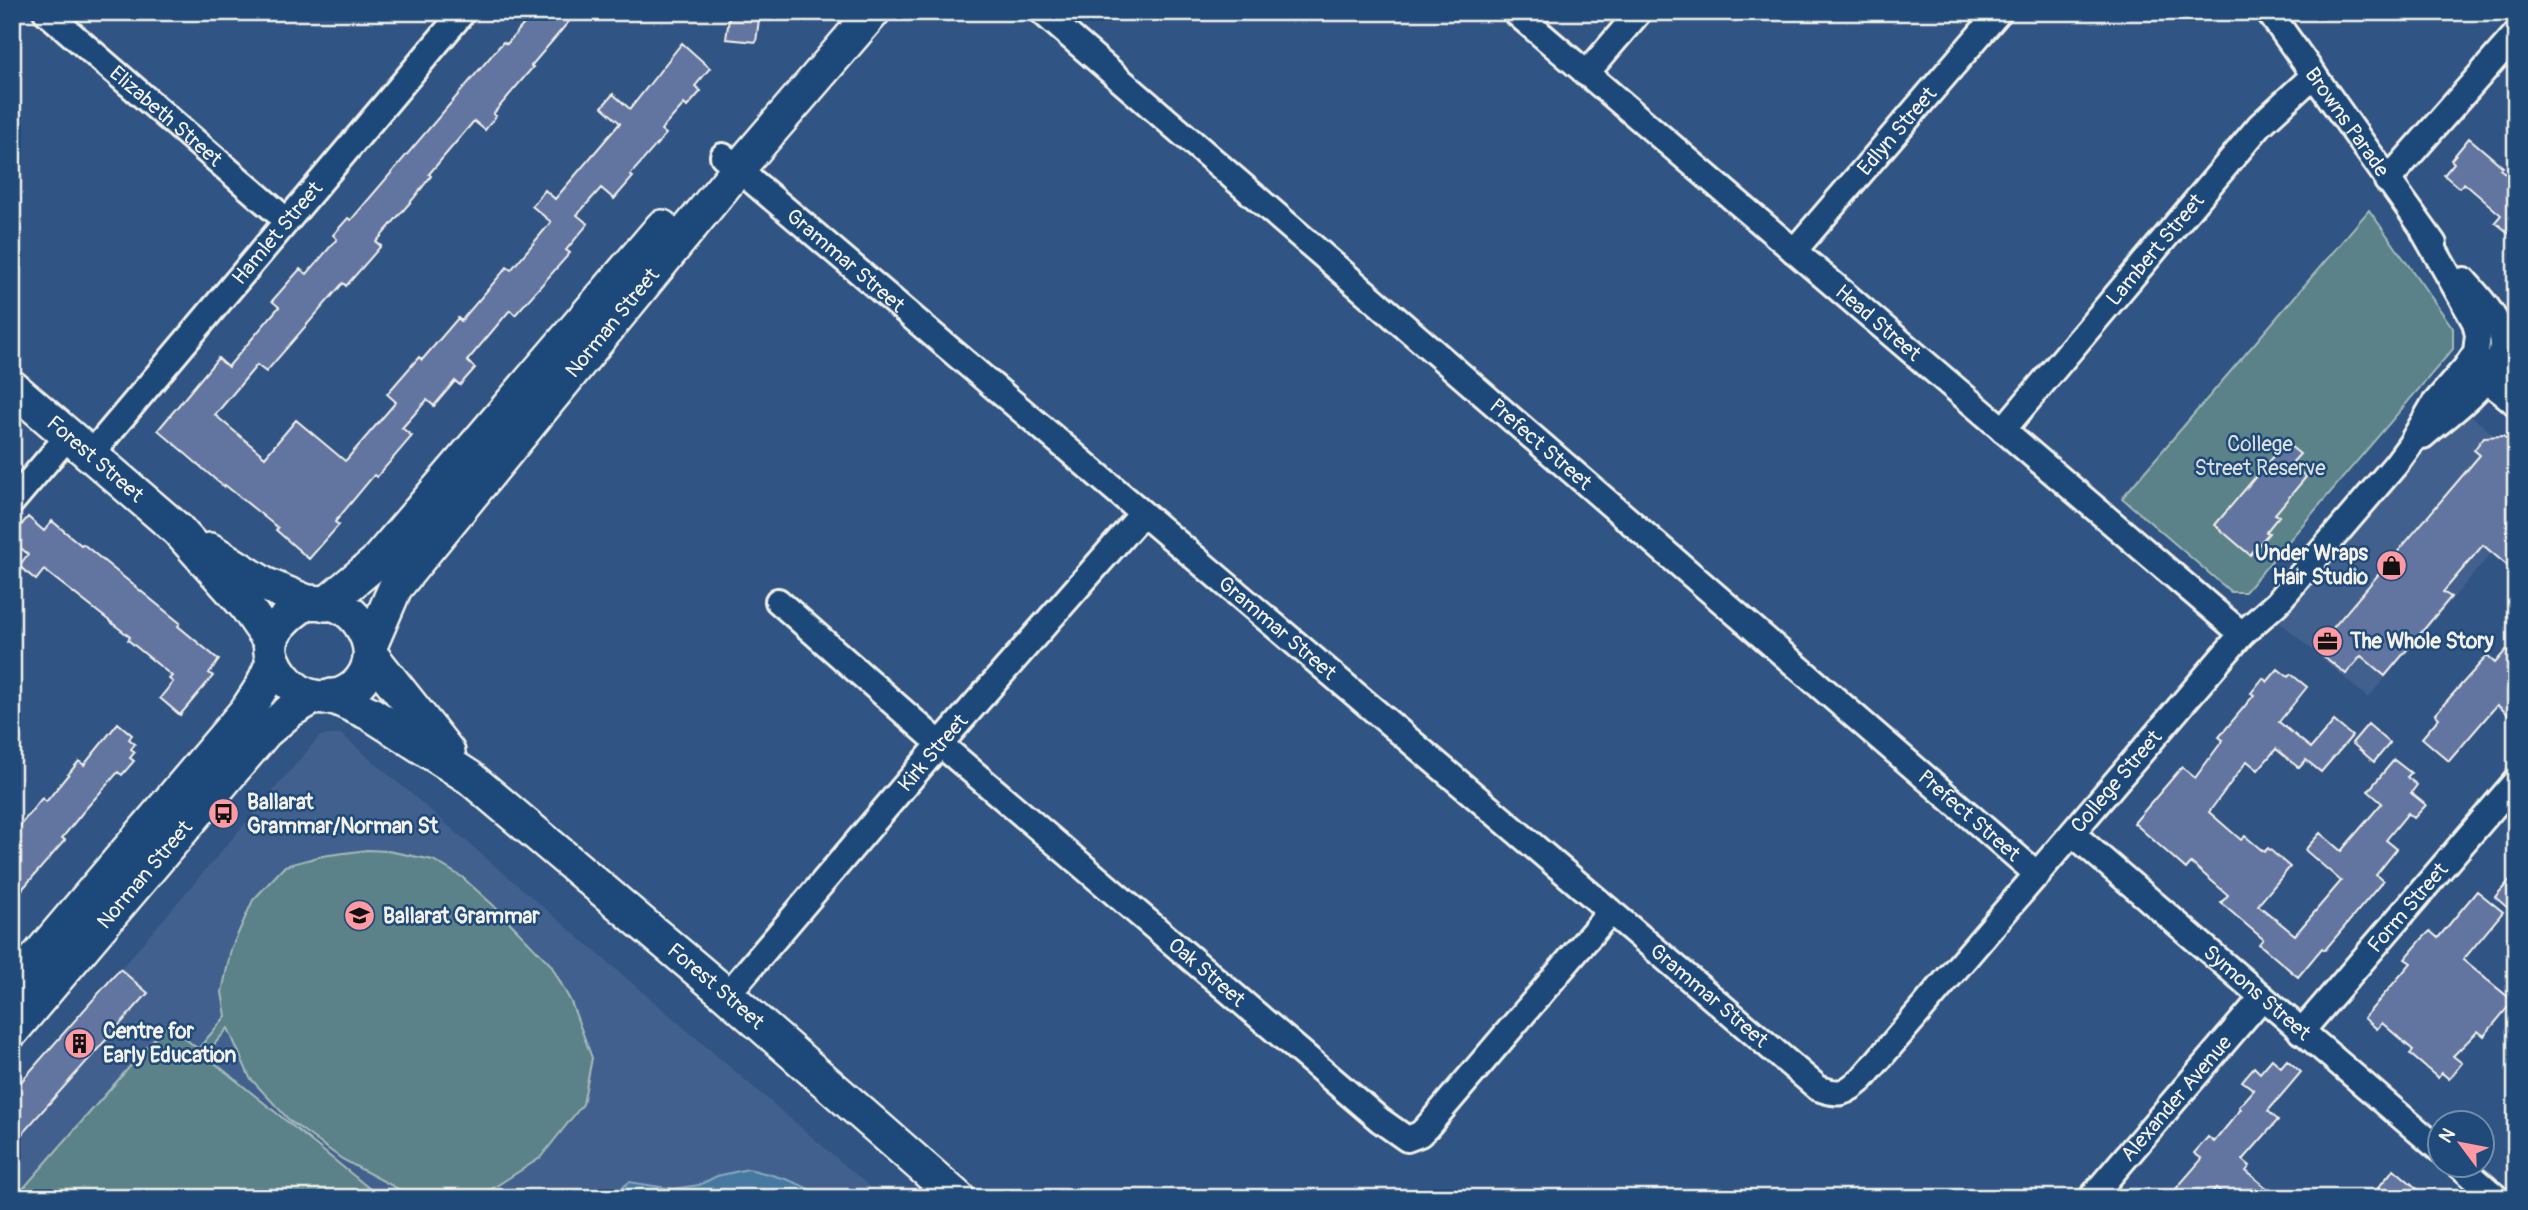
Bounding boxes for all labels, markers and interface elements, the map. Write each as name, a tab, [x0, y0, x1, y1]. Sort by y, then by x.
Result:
street label: Elizabeth Street	[104, 60, 228, 173]
street label: Browns Parade	[2299, 62, 2395, 183]
street label: Edlyn Street	[1852, 81, 1943, 181]
street label: Hamlet Street	[226, 175, 329, 291]
street label: Lambert Street	[2101, 188, 2211, 311]
street label: Grammar Street	[780, 203, 911, 319]
street label: Norman Street	[560, 262, 666, 384]
street label: Head Street	[1829, 279, 1927, 368]
street label: Prefect Street	[1484, 393, 1598, 497]
street label: Forest Street	[41, 410, 150, 509]
park label: College Street Reserve	[2194, 431, 2326, 482]
place label: Under Wraps Hair Studio	[2255, 540, 2369, 591]
shop icon: Under Wraps Hair Studio	[2374, 548, 2408, 582]
street label: Grammar Street	[1212, 570, 1342, 687]
office icon: The Whole Story	[2310, 624, 2344, 658]
place label: The Whole Story	[2349, 628, 2494, 655]
street label: Kirk Street	[892, 708, 975, 798]
street label: College Street	[2065, 724, 2168, 839]
street label: Prefect Street	[1912, 764, 2026, 868]
place label: Ballarat Grammar/Norman St	[247, 789, 439, 840]
bus stop icon: Ballarat Grammar/Norman St	[207, 797, 241, 831]
street label: Norman Street	[91, 814, 199, 935]
street label: Form Street	[2362, 857, 2455, 959]
school or university icon: Ballarat Grammar	[343, 899, 377, 933]
place label: Ballarat Grammar	[383, 903, 540, 930]
street label: Oak Street	[1162, 932, 1251, 1013]
street label: Forest Street	[661, 937, 770, 1036]
street label: Grammar Street	[1644, 938, 1774, 1054]
street label: Symons Street	[2197, 939, 2317, 1047]
place label: Centre for Early Education	[103, 1018, 237, 1069]
building icon: Centre for Early Education	[63, 1026, 97, 1060]
street label: Alexander Avenue	[2115, 1029, 2238, 1168]
north arrow	[2426, 1108, 2496, 1178]
text: N	[2434, 1124, 2461, 1147]

